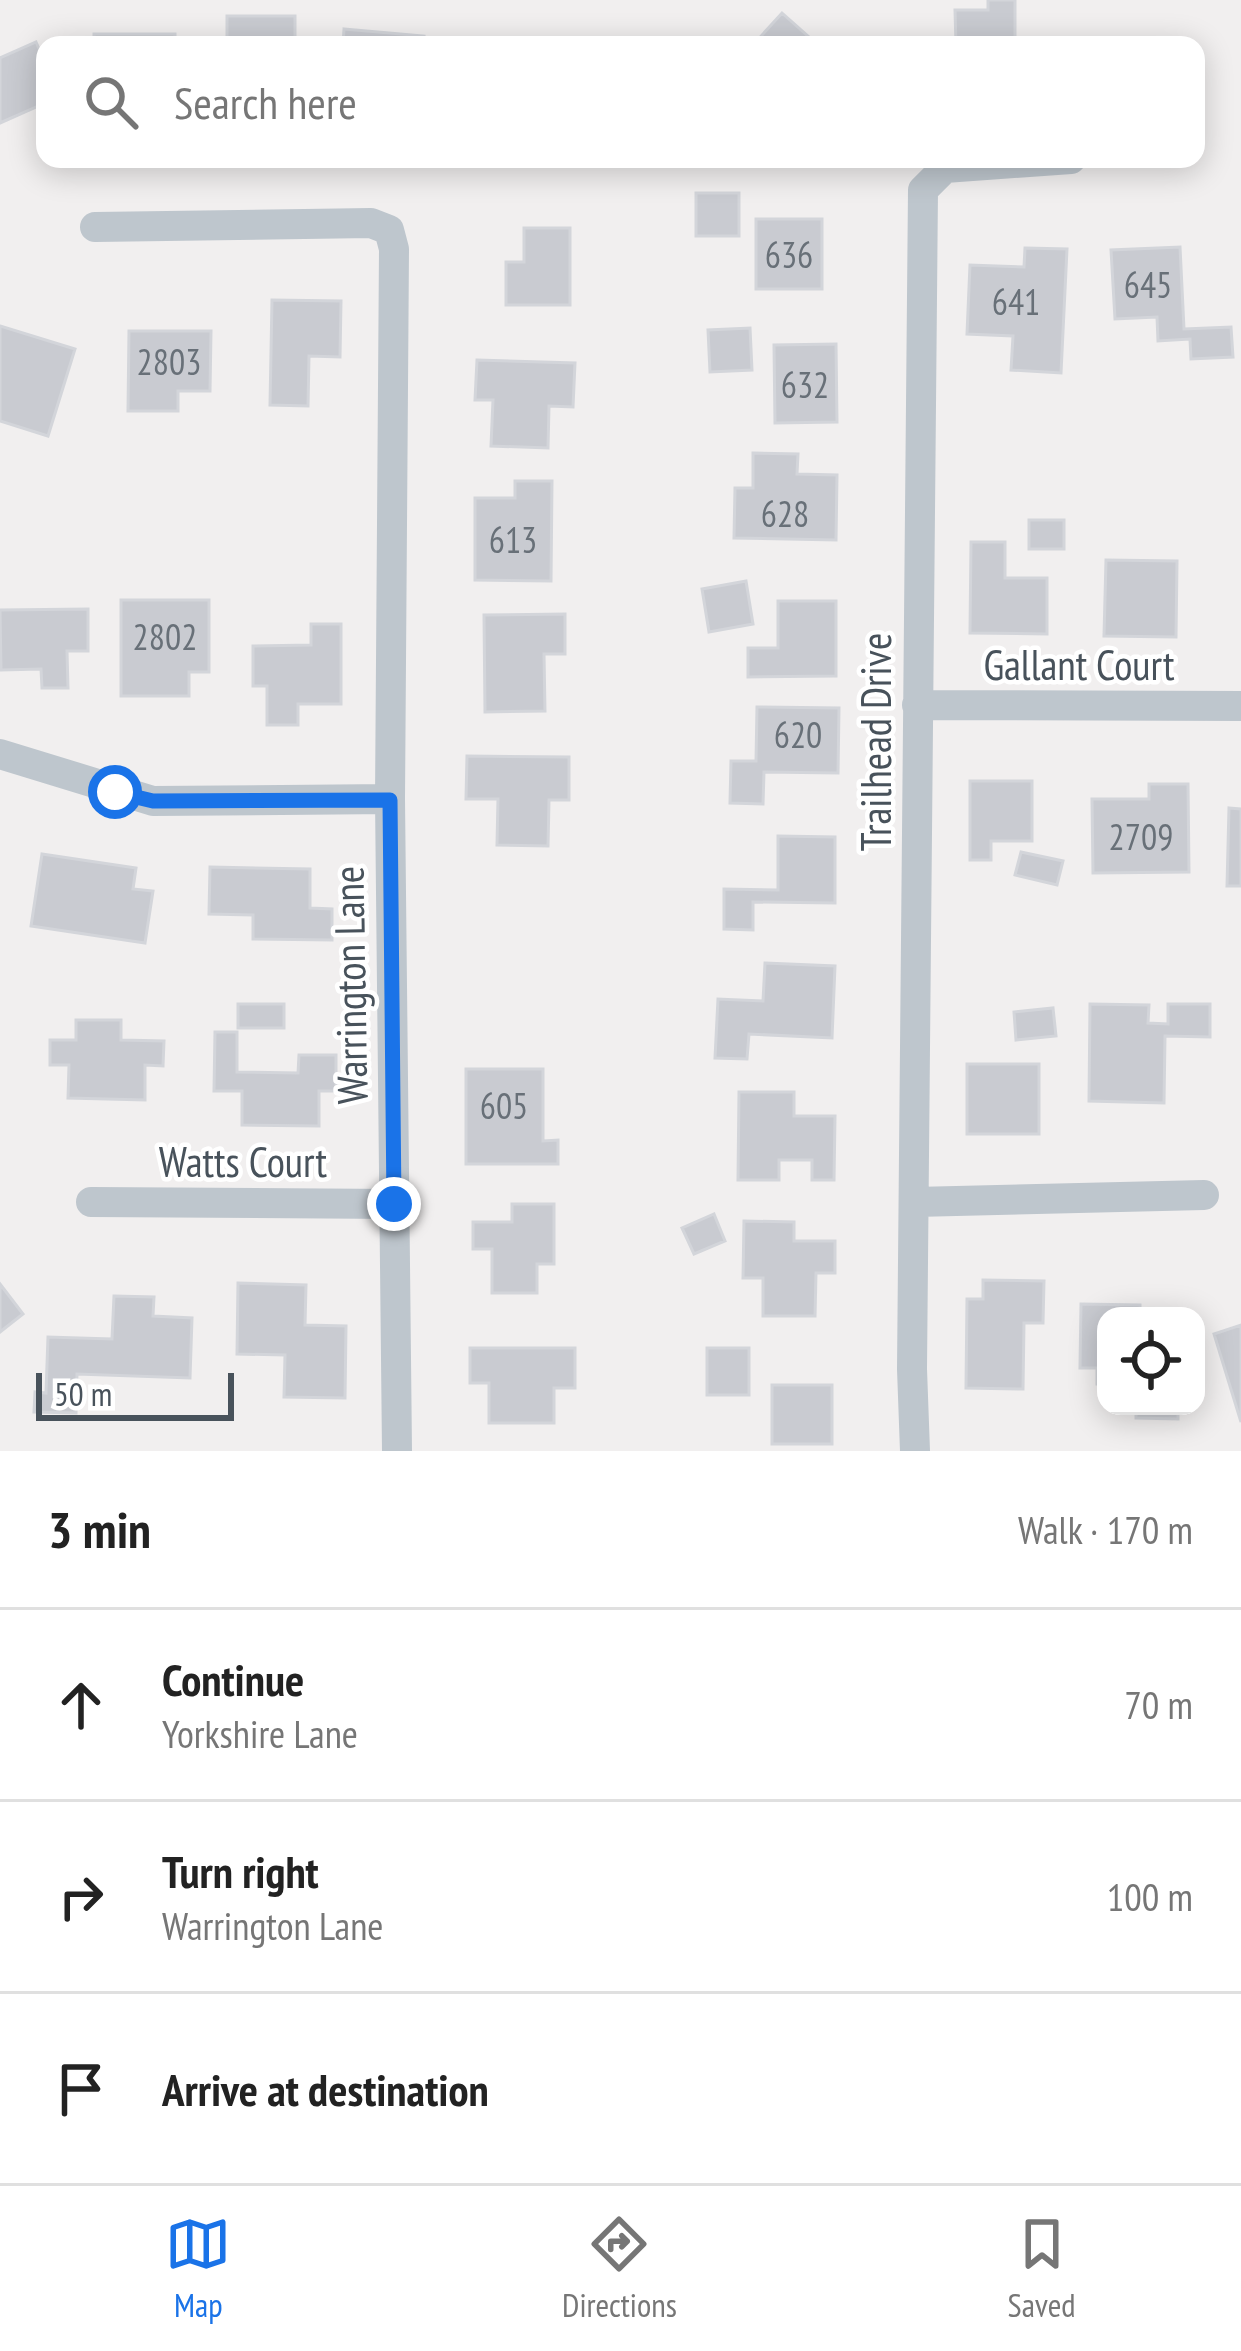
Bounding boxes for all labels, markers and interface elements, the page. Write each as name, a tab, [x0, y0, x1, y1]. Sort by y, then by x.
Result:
search box	[36, 36, 1205, 168]
icon: search	[78, 69, 144, 135]
text: Search here	[174, 73, 357, 131]
house number: 636	[765, 231, 813, 278]
house number: 645	[1124, 261, 1172, 308]
house number: 641	[992, 278, 1040, 325]
house number: 2803	[137, 338, 201, 385]
house number: 632	[781, 361, 829, 408]
house number: 628	[761, 490, 809, 537]
house number: 613	[489, 516, 537, 563]
house number: 2802	[133, 613, 197, 660]
street label: Trailhead Drive	[848, 633, 903, 851]
street label: Gallant Court	[983, 637, 1175, 692]
house number: 620	[774, 711, 822, 758]
route start	[88, 765, 142, 819]
house number: 2709	[1109, 813, 1173, 860]
street label: Warrington Lane	[320, 865, 380, 1105]
house number: 605	[480, 1082, 528, 1129]
street label: Watts Court	[159, 1134, 328, 1189]
route end	[367, 1177, 421, 1231]
map controls	[1097, 1307, 1205, 1415]
button: locate	[1097, 1307, 1205, 1415]
scale bar	[36, 1367, 234, 1420]
text: 50 m	[54, 1372, 112, 1415]
text: 3 min	[48, 1496, 151, 1562]
text: Walk · 170 m	[1018, 1504, 1193, 1555]
text: Continue	[162, 1650, 304, 1708]
icon: ahead	[48, 1672, 114, 1738]
text: 70 m	[1124, 1679, 1193, 1730]
text: Yorkshire Lane	[162, 1708, 358, 1759]
text: Turn right	[162, 1842, 319, 1900]
icon: right	[48, 1864, 114, 1930]
text: 100 m	[1107, 1871, 1193, 1922]
text: Warrington Lane	[162, 1900, 383, 1951]
icon: arrive	[48, 2056, 114, 2122]
text: Arrive at destination	[162, 2060, 489, 2118]
tab: Map	[165, 2211, 231, 2326]
tab: Directions	[562, 2211, 677, 2326]
tab: Saved	[1008, 2211, 1076, 2326]

